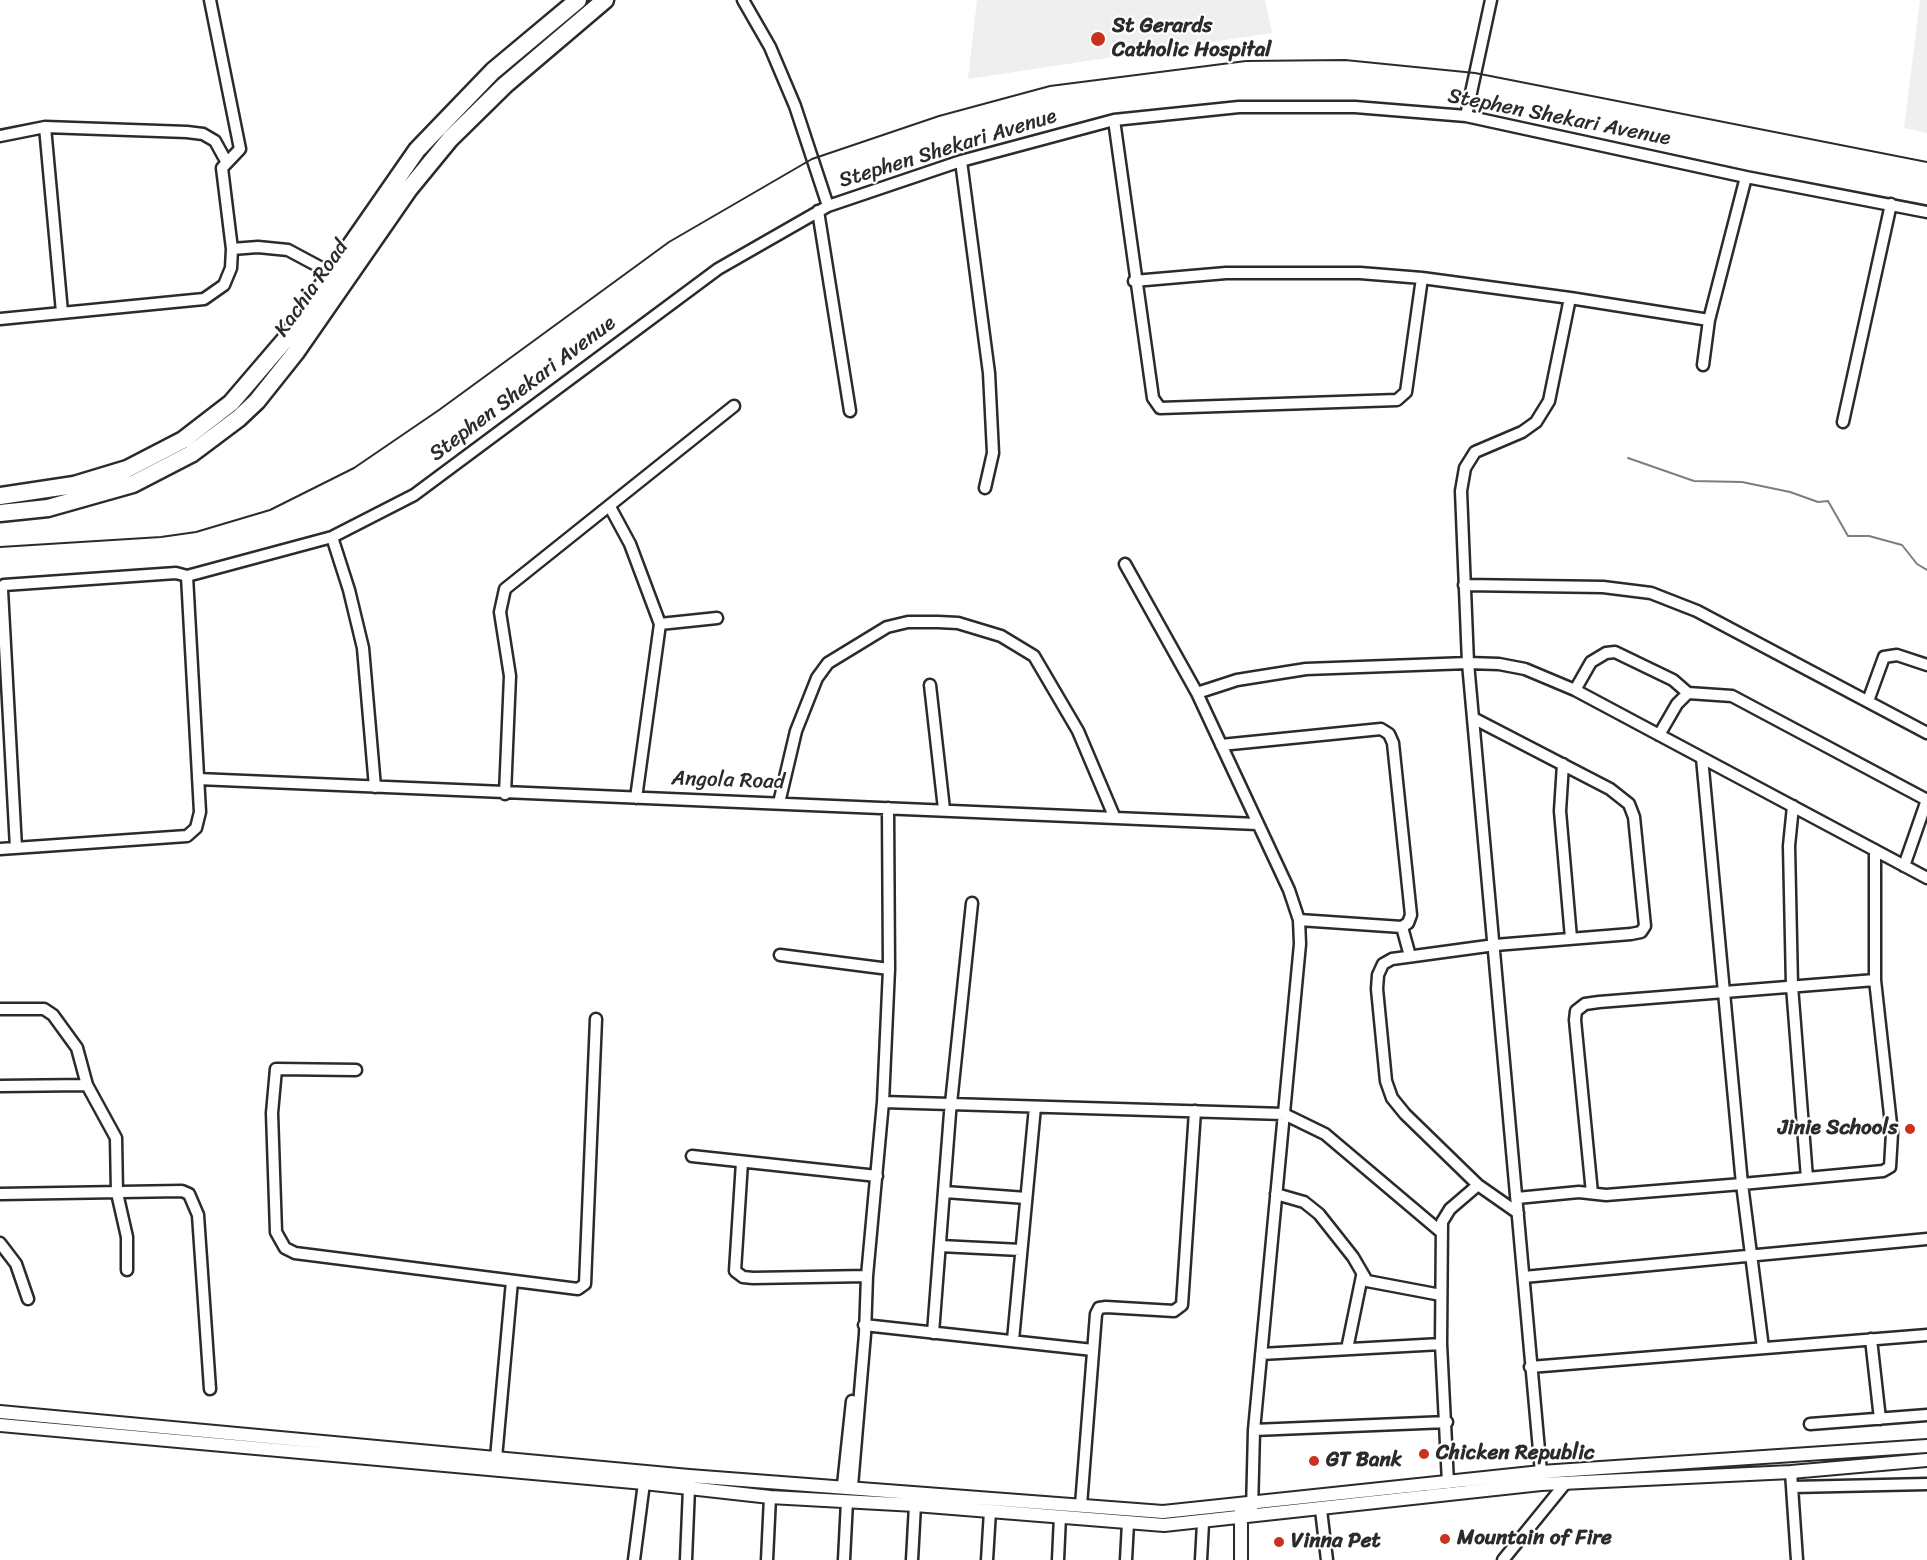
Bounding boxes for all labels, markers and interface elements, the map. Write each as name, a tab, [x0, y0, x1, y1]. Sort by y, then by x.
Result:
place label: St Gerards Catholic Hospital	[1112, 14, 1271, 64]
marker: St Gerards Catholic Hospital	[1089, 30, 1107, 48]
street label: Stephen Shekari Avenue	[1445, 84, 1673, 152]
street label: Stephen Shekari Avenue	[836, 104, 1060, 194]
street label: Kachia Road	[270, 236, 354, 342]
street label: Stephen Shekari Avenue	[425, 311, 621, 467]
street label: Angola Road	[671, 766, 785, 796]
place label: Jinie Schools	[1778, 1116, 1898, 1142]
marker: Jinie Schools	[1903, 1122, 1917, 1136]
place label: Chicken Republic	[1436, 1441, 1594, 1467]
marker: Chicken Republic	[1417, 1447, 1431, 1461]
place label: GT Bank	[1326, 1448, 1402, 1474]
marker: GT Bank	[1307, 1454, 1321, 1468]
place label: Mountain of Fire	[1457, 1526, 1612, 1552]
place label: Vinna Pet	[1291, 1529, 1381, 1555]
marker: Mountain of Fire	[1438, 1532, 1452, 1546]
marker: Vinna Pet	[1272, 1535, 1286, 1549]

